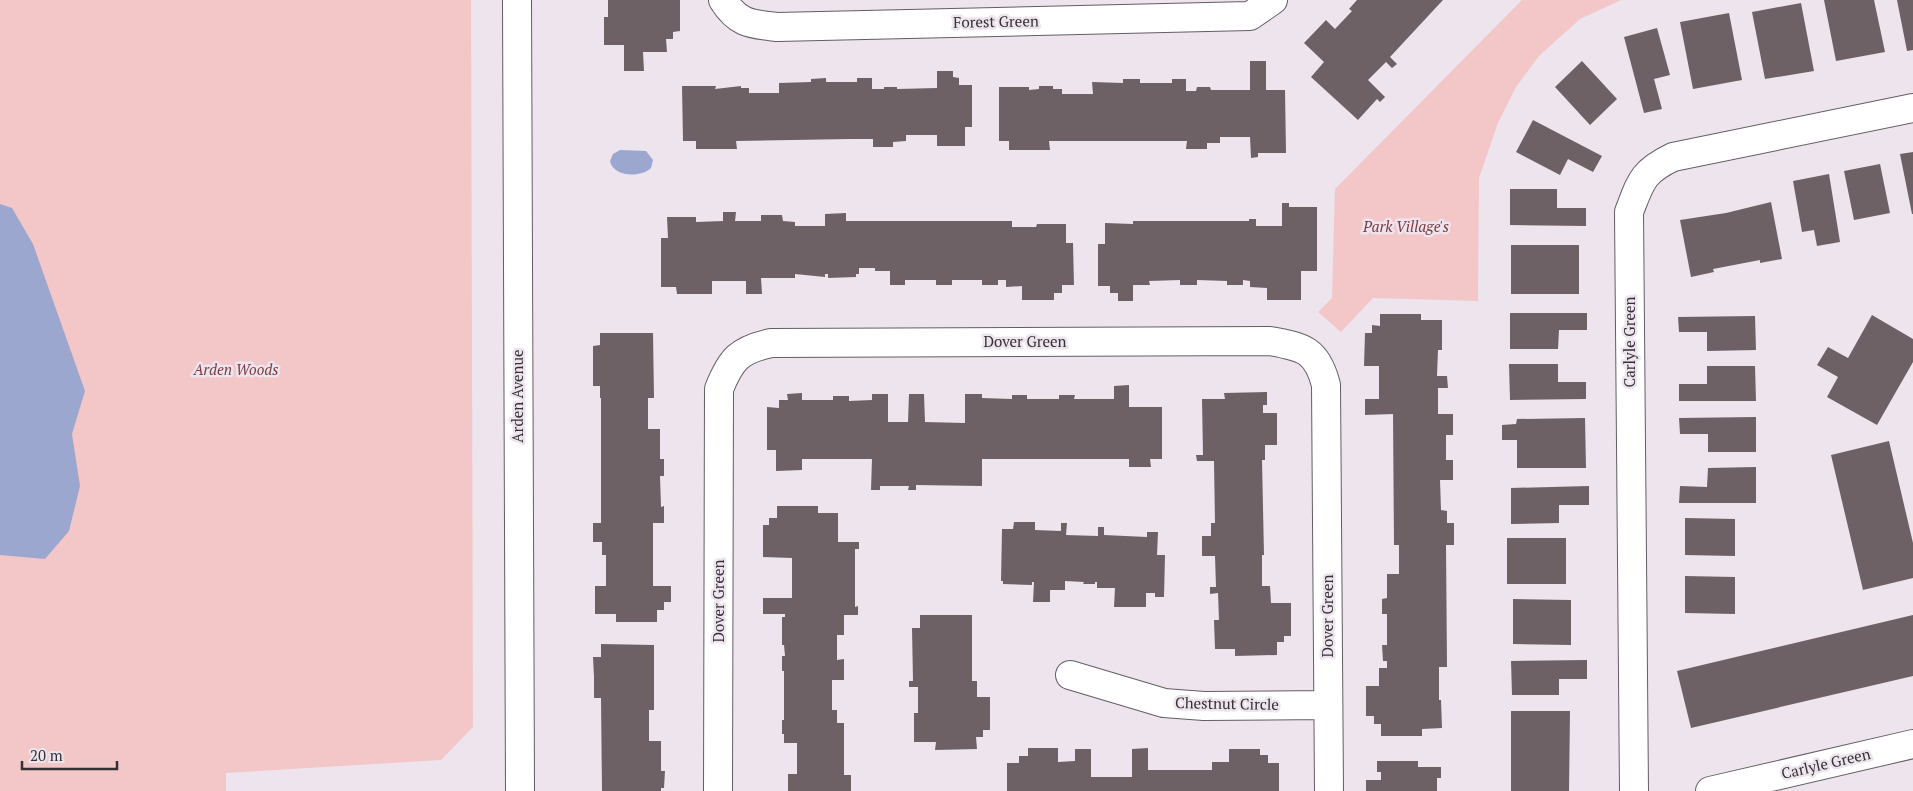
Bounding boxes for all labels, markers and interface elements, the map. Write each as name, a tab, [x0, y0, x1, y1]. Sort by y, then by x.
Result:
street label: Forest Green	[953, 10, 1039, 32]
park label: Park Village's	[1362, 216, 1449, 236]
street label: Carlyle Green	[1619, 296, 1639, 387]
street label: Dover Green	[983, 331, 1067, 351]
street label: Arden Avenue	[507, 349, 527, 443]
park label: Arden Woods	[192, 359, 279, 379]
street label: Dover Green	[708, 559, 728, 643]
street label: Dover Green	[1317, 574, 1337, 658]
street label: Chestnut Circle	[1175, 692, 1279, 714]
scale bar	[22, 738, 118, 770]
street label: Carlyle Green	[1779, 743, 1872, 783]
text: 20 m	[30, 745, 63, 765]

